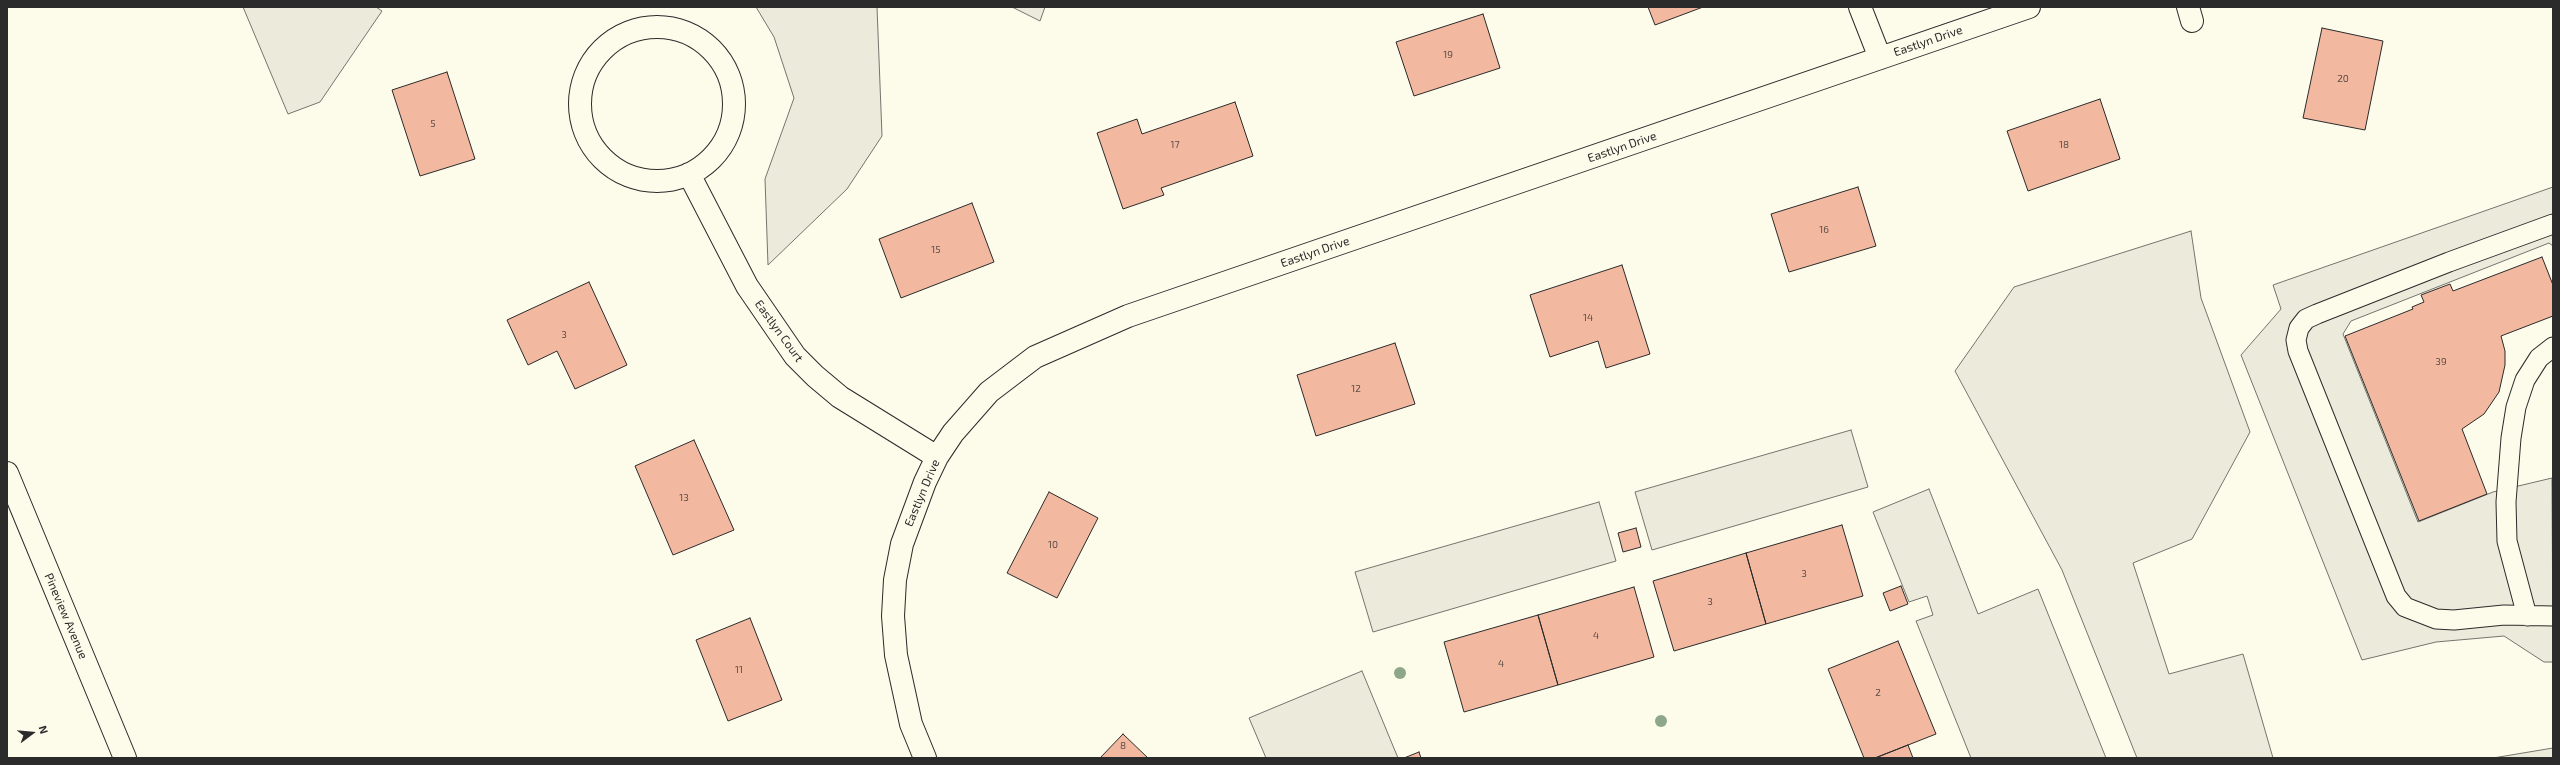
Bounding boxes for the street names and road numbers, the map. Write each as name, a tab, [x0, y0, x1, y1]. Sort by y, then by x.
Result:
street label: Eastlyn Drive	[1892, 23, 1964, 59]
street label: Eastlyn Drive	[1586, 129, 1658, 165]
street label: Eastlyn Drive	[1279, 234, 1351, 270]
street label: Eastlyn Court	[752, 297, 806, 365]
street label: Eastlyn Drive	[901, 457, 943, 529]
street label: Pineview Avenue	[41, 571, 91, 661]

